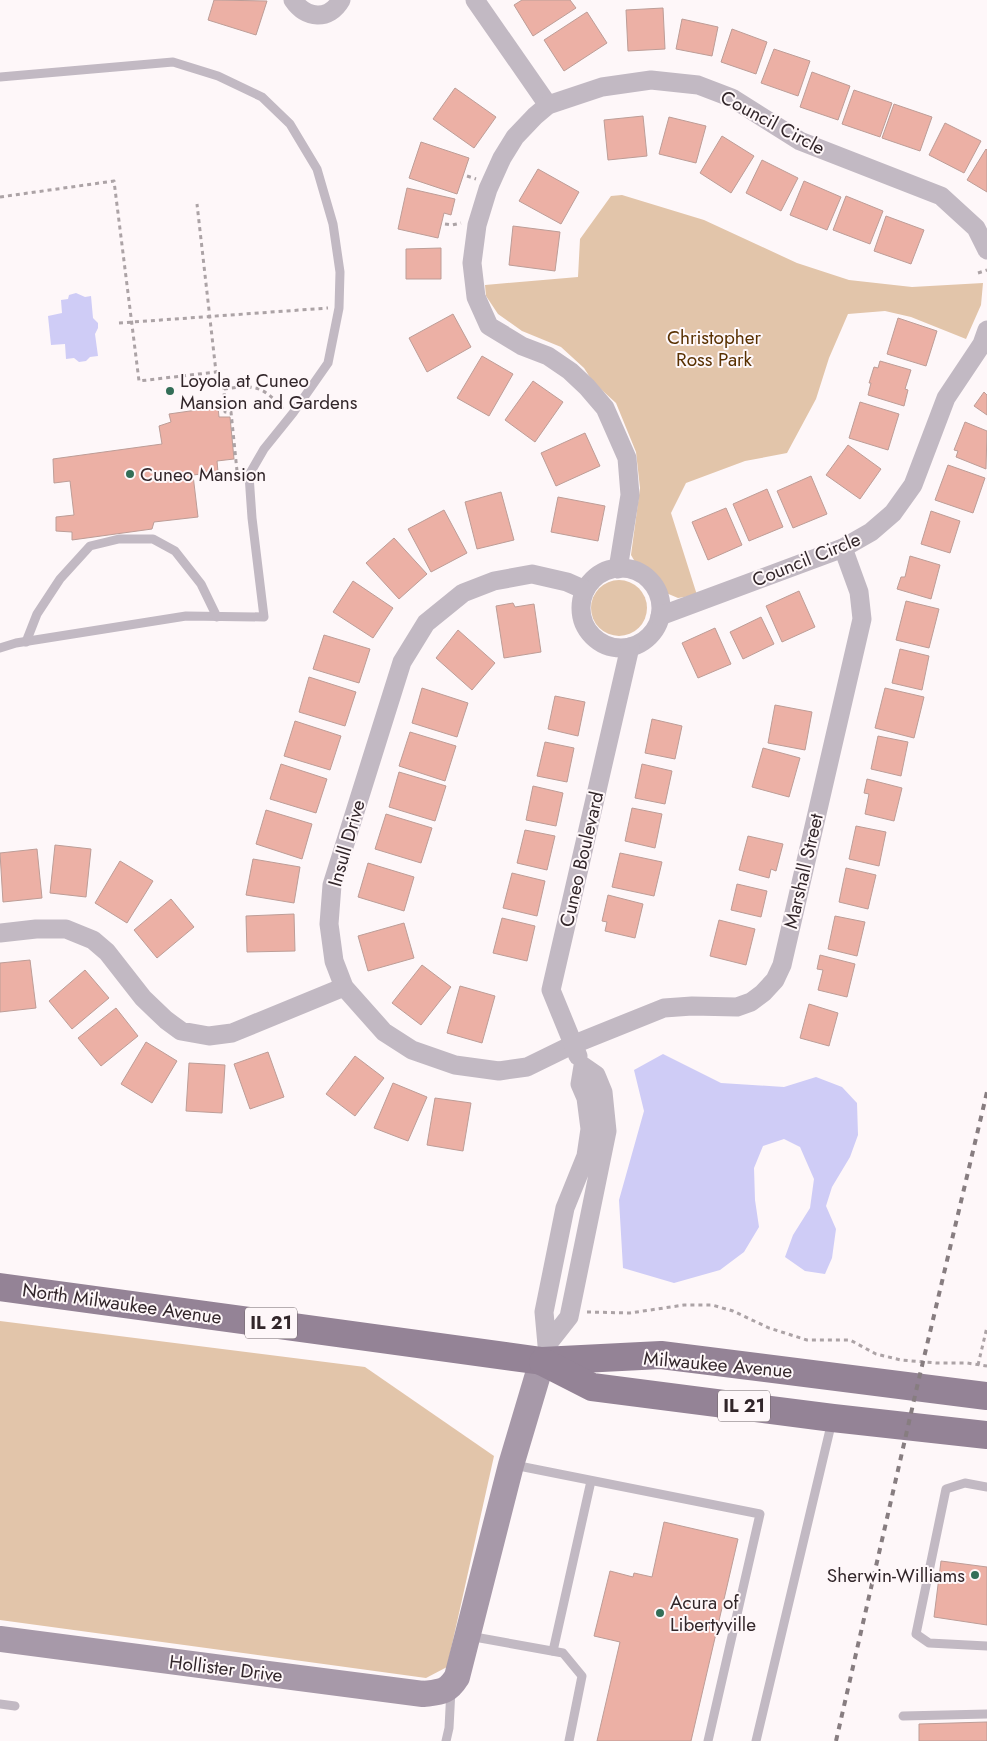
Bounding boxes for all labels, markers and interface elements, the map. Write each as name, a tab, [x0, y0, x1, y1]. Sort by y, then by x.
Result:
street label: Council Circle	[716, 84, 830, 161]
park label: Christopher Ross Park	[667, 324, 762, 373]
place label: Loyola at Cuneo Mansion and Gardens	[180, 367, 358, 416]
marker: Loyola at Cuneo Mansion and Gardens	[164, 385, 176, 397]
place label: Cuneo Mansion	[140, 461, 266, 488]
marker: Cuneo Mansion	[124, 468, 136, 480]
street label: Council Circle	[748, 525, 865, 593]
street label: Cuneo Boulevard	[553, 789, 610, 930]
street label: Insull Drive	[321, 796, 372, 890]
street label: Marshall Street	[777, 810, 830, 931]
street label: North Milwaukee Avenue	[20, 1276, 224, 1331]
road number: IL 21	[245, 1308, 297, 1339]
street label: Milwaukee Avenue	[642, 1345, 794, 1384]
road number: IL 21	[718, 1390, 770, 1422]
place label: Sherwin-Williams	[827, 1562, 965, 1589]
marker: Sherwin-Williams	[969, 1569, 981, 1581]
place label: Acura of Libertyville	[670, 1589, 756, 1638]
marker: Acura of Libertyville	[654, 1607, 666, 1619]
street label: Hollister Drive	[168, 1648, 284, 1689]

